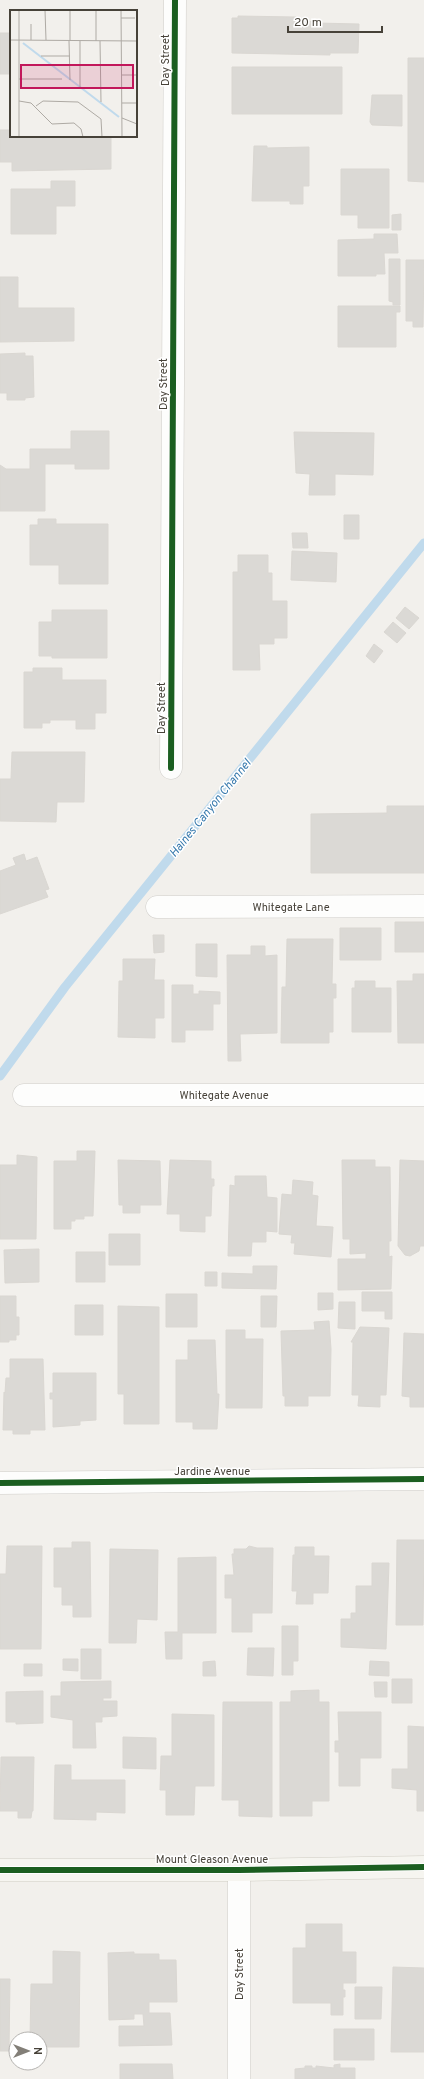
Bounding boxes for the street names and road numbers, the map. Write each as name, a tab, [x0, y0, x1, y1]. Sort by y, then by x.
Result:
street label: Day Street	[159, 34, 173, 86]
street label: Day Street	[157, 358, 171, 410]
street label: Day Street	[155, 682, 169, 734]
street label: Whitegate Lane	[252, 901, 330, 915]
street label: Whitegate Avenue	[179, 1089, 269, 1103]
street label: Jardine Avenue	[174, 1465, 250, 1479]
street label: Mount Gleason Avenue	[156, 1853, 268, 1867]
street label: Day Street	[233, 1948, 247, 2000]

